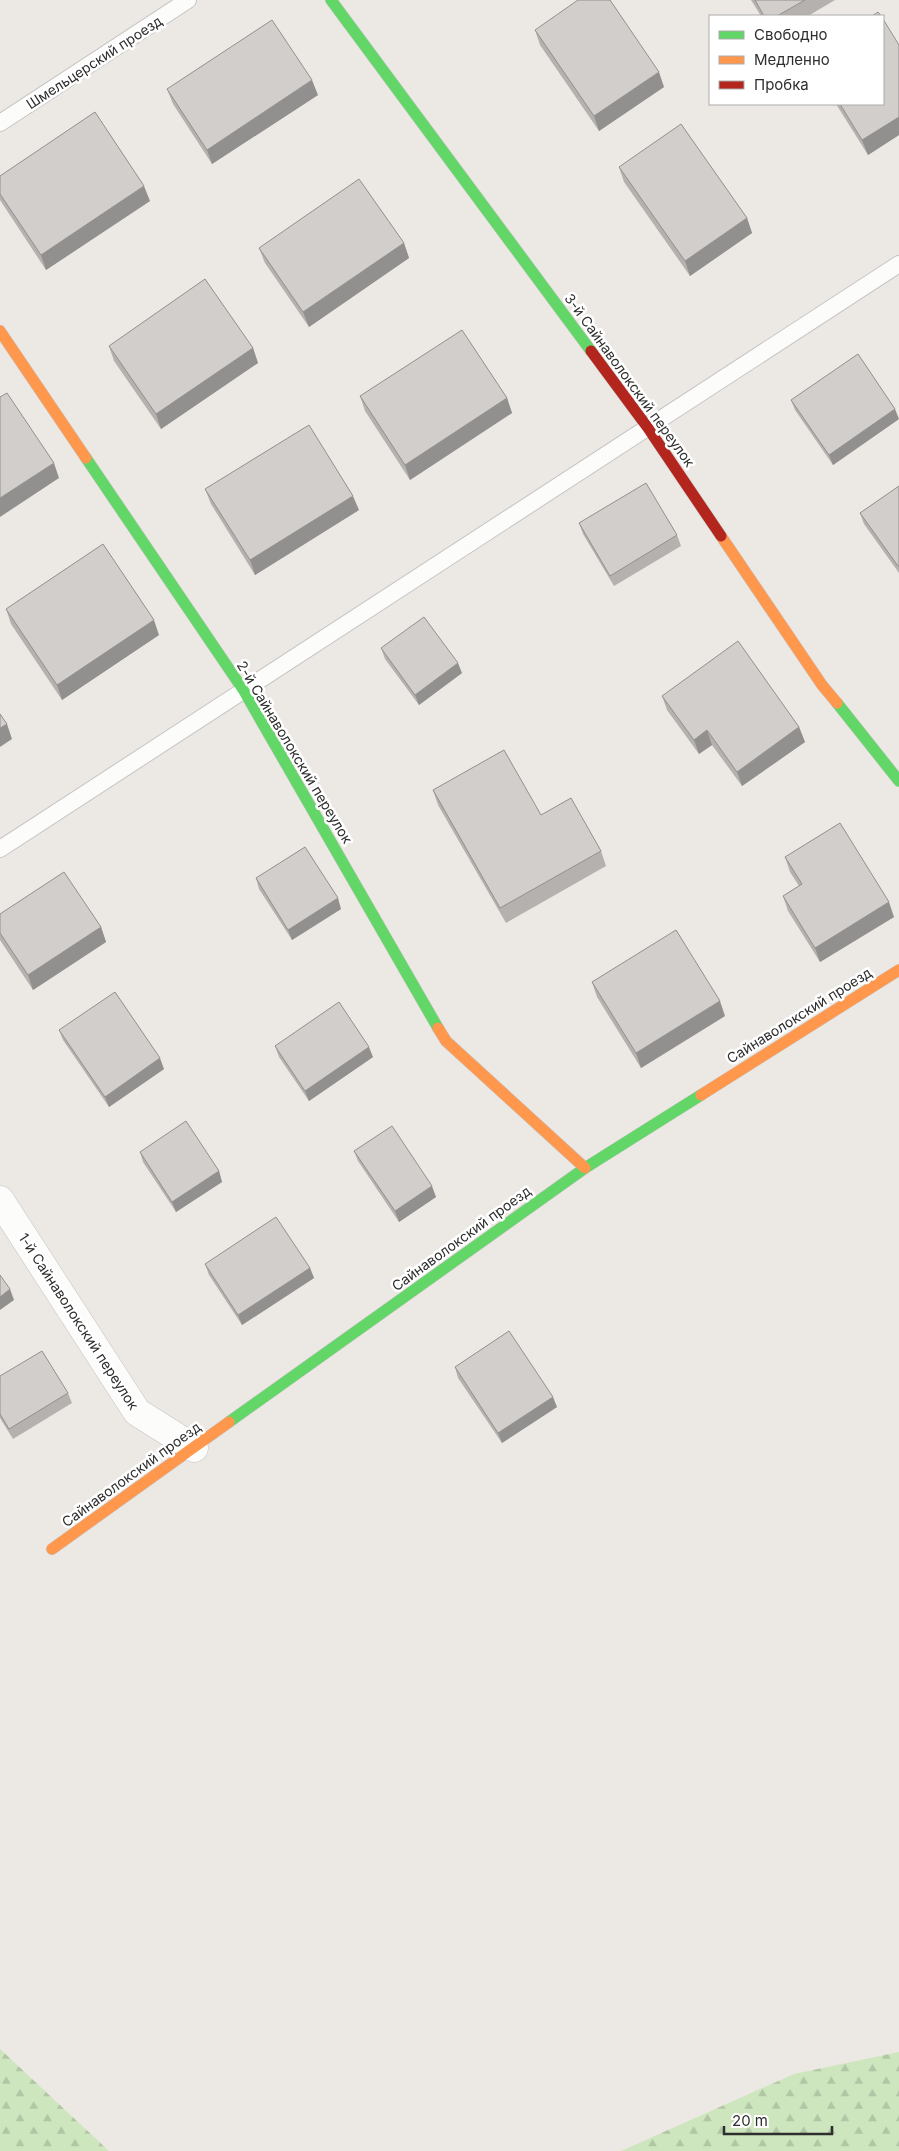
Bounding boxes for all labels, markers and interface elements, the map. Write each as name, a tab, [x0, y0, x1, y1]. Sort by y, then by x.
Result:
street label: Шмельцерский проезд	[23, 12, 165, 112]
legend	[709, 15, 884, 105]
text: Свободно	[754, 25, 828, 44]
text: Медленно	[754, 50, 830, 69]
text: Пробка	[754, 75, 809, 94]
street label: 3-й Сайнаволокский переулок	[561, 290, 699, 470]
street label: 2-й Сайнаволокский переулок	[234, 658, 357, 847]
street label: Сайнаволокский проезд	[723, 963, 875, 1067]
street label: Сайнаволокский проезд	[388, 1182, 534, 1294]
street label: 1-й Сайнаволокский переулок	[15, 1230, 143, 1413]
street label: Сайнаволокский проезд	[58, 1418, 204, 1530]
scale bar	[724, 2104, 832, 2136]
text: 20 m	[732, 2111, 768, 2130]

